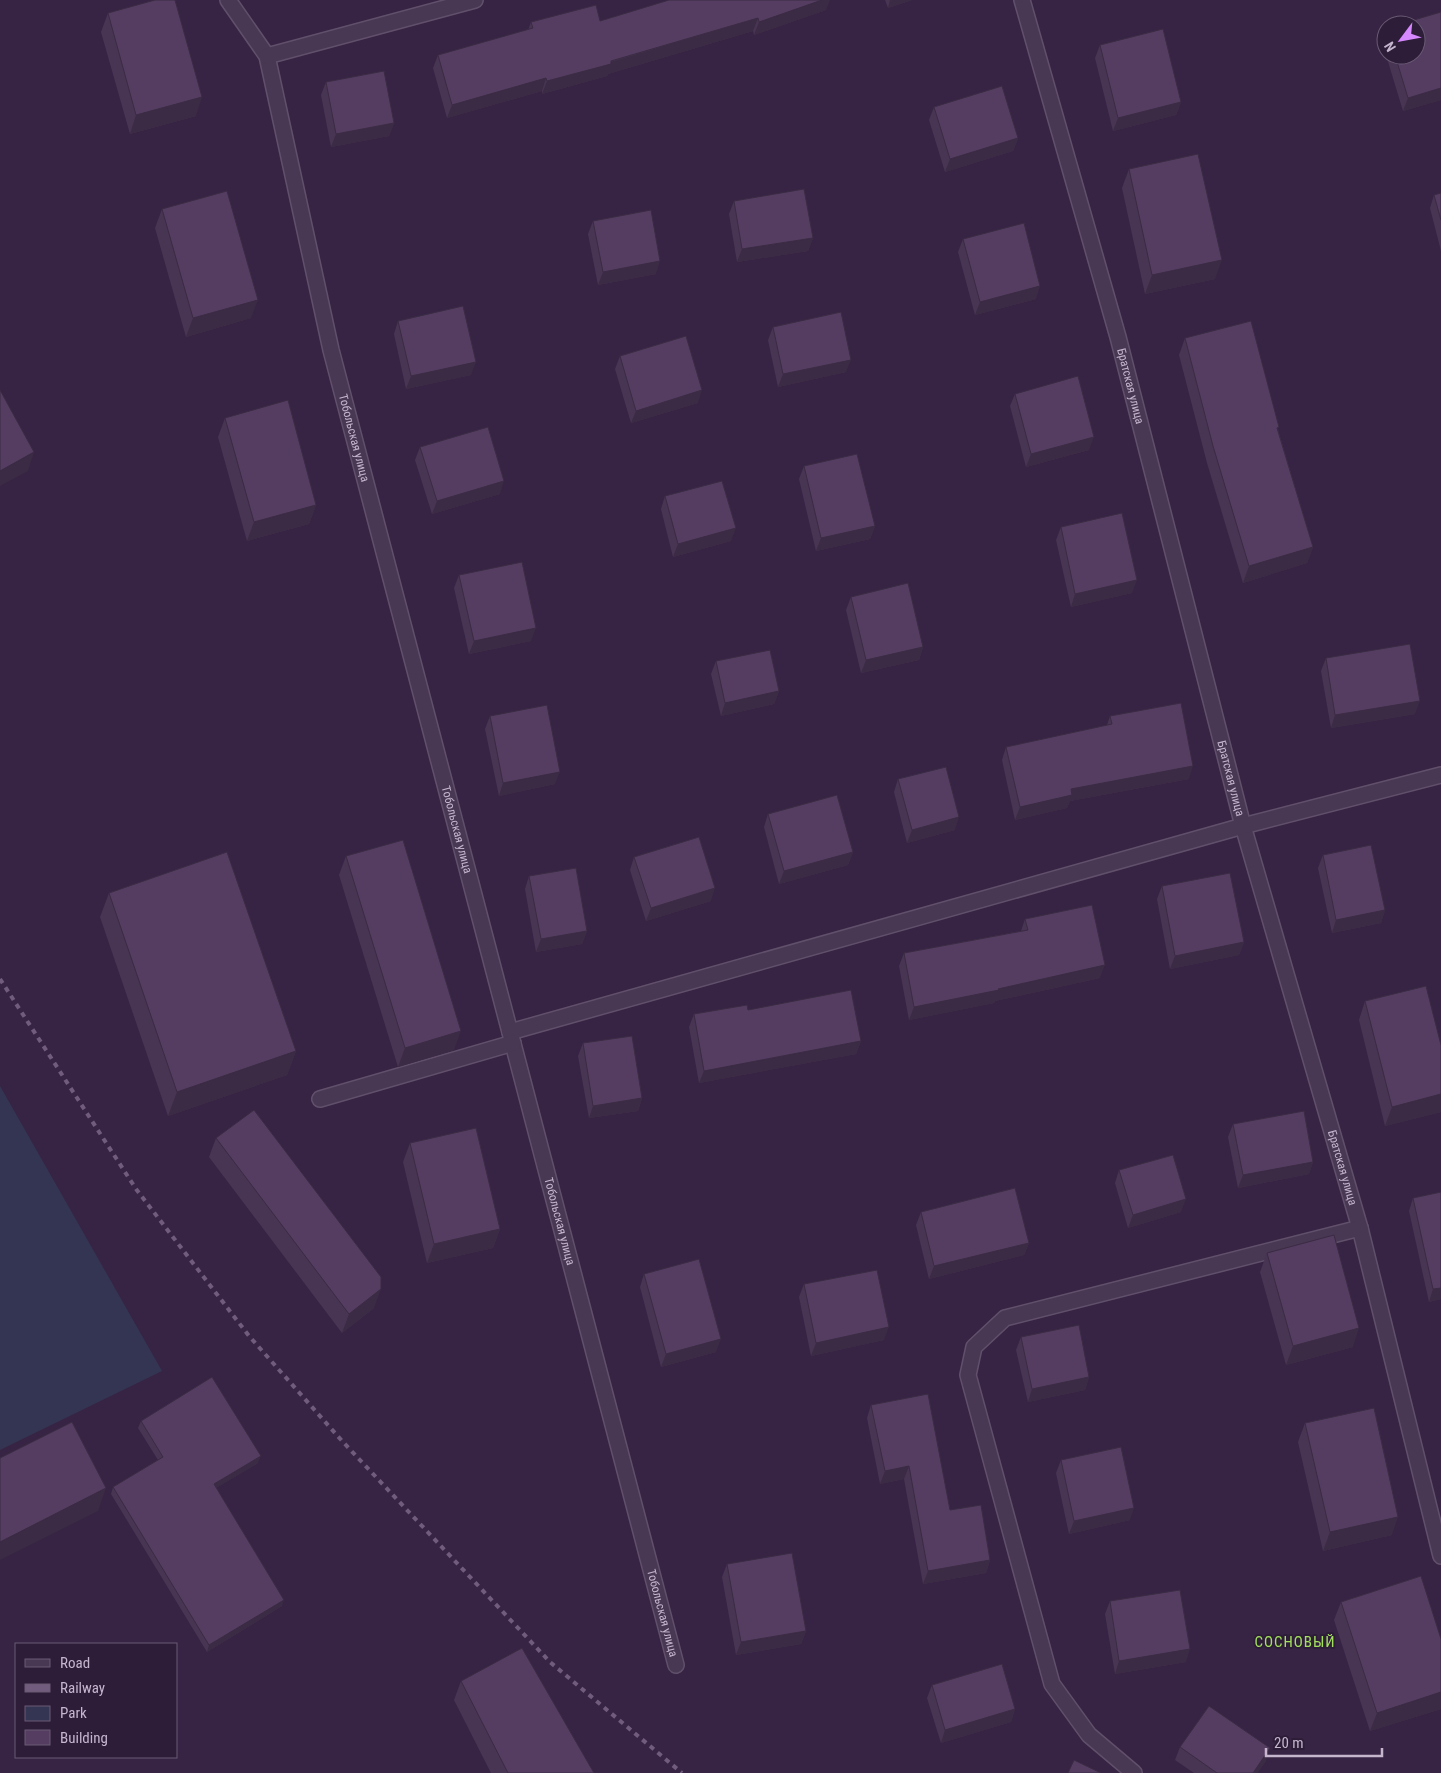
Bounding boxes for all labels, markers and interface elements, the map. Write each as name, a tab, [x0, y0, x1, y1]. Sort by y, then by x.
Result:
north arrow	[1376, 15, 1426, 65]
text: N	[1381, 39, 1399, 55]
street label: Братская улица	[1114, 347, 1147, 426]
street label: Тобольская улица	[336, 393, 372, 483]
street label: Братская улица	[1214, 739, 1247, 818]
street label: Тобольская улица	[439, 784, 475, 875]
street label: Братская улица	[1325, 1129, 1360, 1207]
street label: Тобольская улица	[541, 1176, 578, 1267]
street label: Тобольская улица	[644, 1568, 681, 1659]
district label: СОСНОВЫЙ	[1254, 1633, 1336, 1651]
legend	[15, 1643, 178, 1758]
text: Road	[60, 1654, 90, 1672]
text: Railway	[60, 1679, 105, 1697]
text: Park	[60, 1704, 87, 1722]
scale bar	[1266, 1726, 1382, 1758]
text: Building	[60, 1729, 108, 1747]
text: 20 m	[1274, 1734, 1304, 1752]

